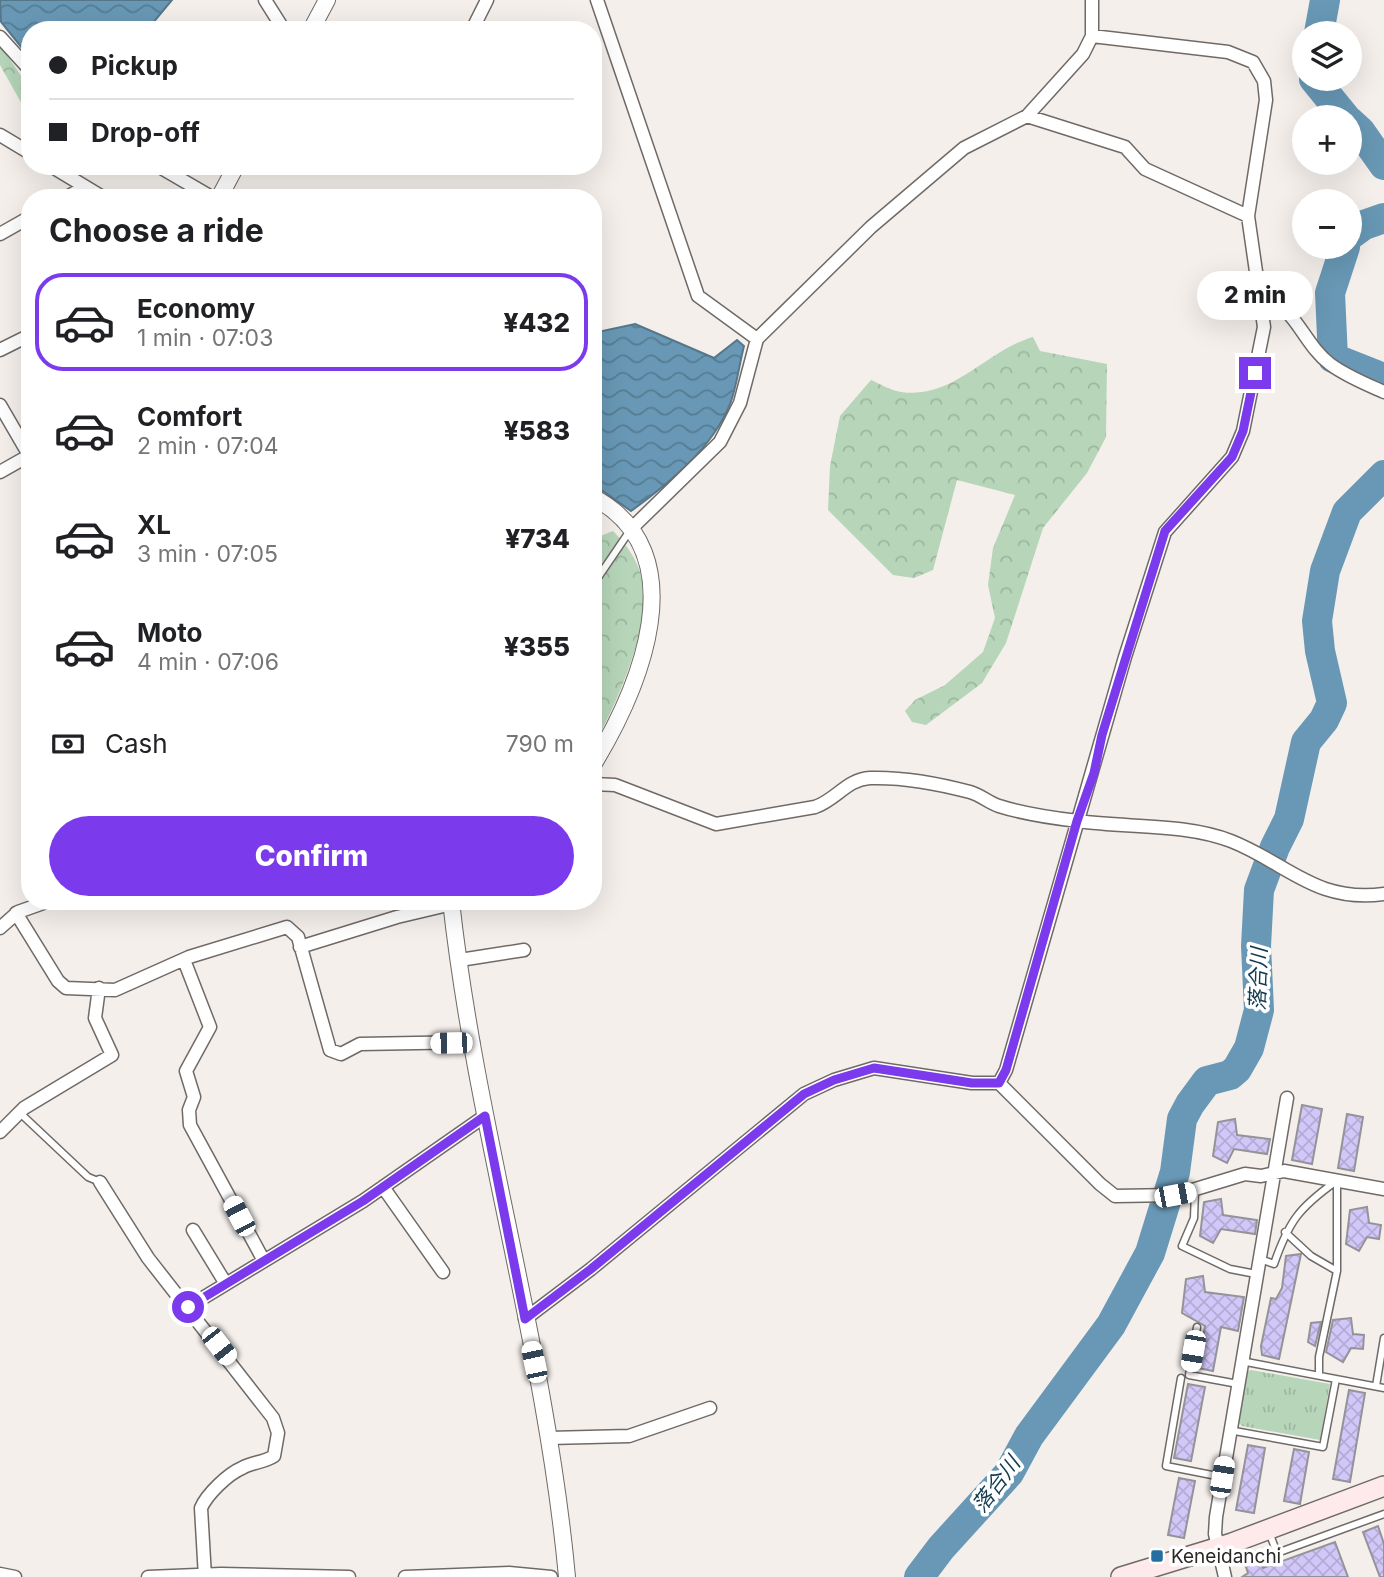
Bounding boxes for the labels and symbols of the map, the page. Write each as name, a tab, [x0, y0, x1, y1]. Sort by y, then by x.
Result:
callout: 2 min	[1197, 272, 1313, 320]
route end	[1239, 357, 1271, 389]
water label: 落合川	[1244, 945, 1272, 1011]
car	[430, 1032, 473, 1054]
car	[1153, 1181, 1198, 1209]
car	[220, 1193, 259, 1239]
route start	[172, 1291, 204, 1323]
car	[198, 1323, 241, 1369]
car	[1180, 1328, 1207, 1374]
car	[520, 1339, 549, 1385]
water label: 落合川	[967, 1450, 1026, 1517]
car	[1209, 1455, 1236, 1499]
place label: Keneidanchi	[1171, 1545, 1281, 1568]
marker: Keneidanchi	[1149, 1548, 1165, 1564]

